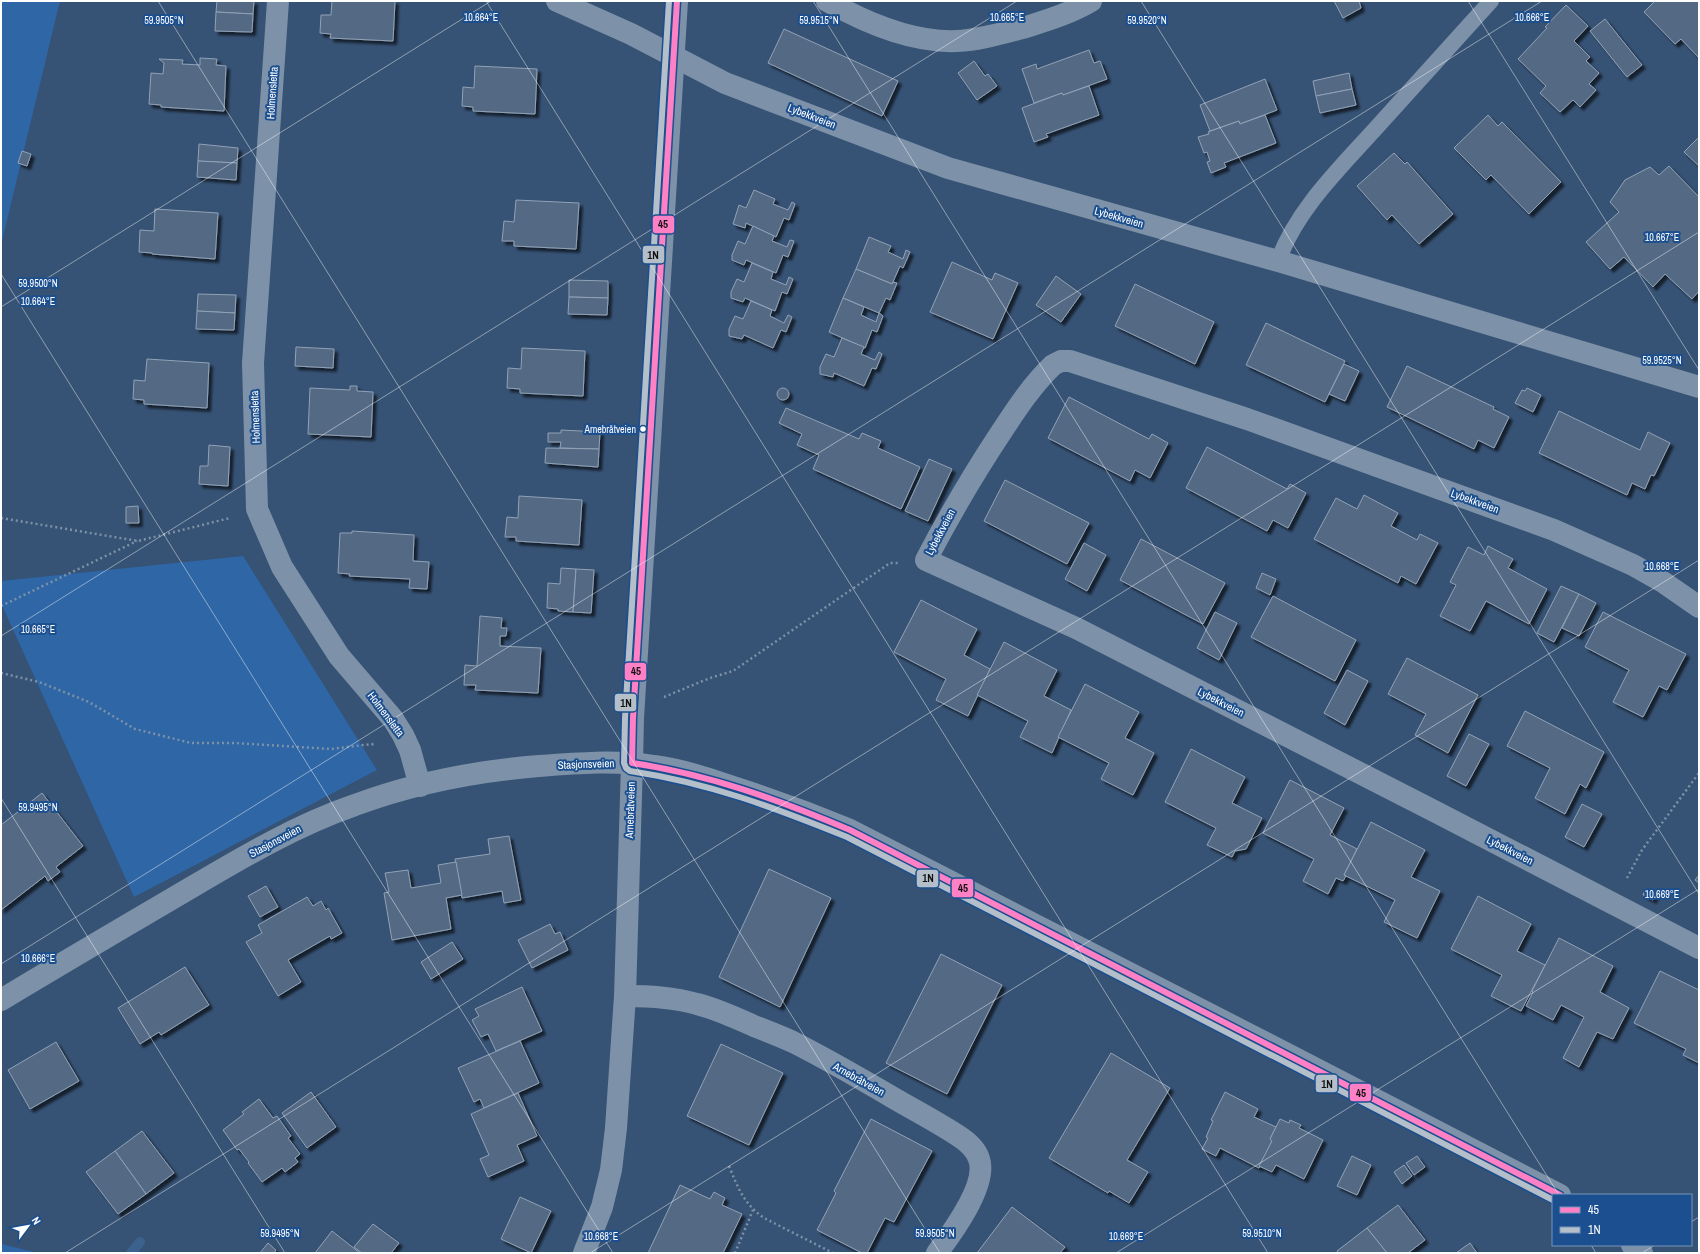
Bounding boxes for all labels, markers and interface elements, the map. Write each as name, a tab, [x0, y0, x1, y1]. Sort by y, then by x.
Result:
text: 10.664°E	[464, 11, 498, 24]
text: 10.665°E	[990, 11, 1024, 24]
text: 10.666°E	[1515, 11, 1549, 24]
text: 59.9505°N	[144, 14, 184, 27]
text: 59.9515°N	[799, 14, 839, 27]
text: 59.9520°N	[1127, 14, 1167, 27]
street label: Holmensletta	[263, 66, 281, 120]
street label: Lybekkveien	[786, 100, 838, 132]
street label: Lybekkveien	[1093, 203, 1145, 231]
line badge: 45	[652, 215, 675, 234]
text: 45	[658, 217, 668, 231]
text: 10.667°E	[1645, 231, 1679, 244]
line badge: 1N	[642, 245, 665, 264]
text: 1N	[647, 248, 659, 262]
text: 59.9500°N	[18, 277, 58, 290]
text: 10.664°E	[21, 295, 55, 308]
text: 59.9525°N	[1642, 354, 1682, 367]
street label: Holmensletta	[247, 390, 263, 444]
place label: Arnebråtveien	[583, 423, 636, 436]
marker: Arnebråtveien	[638, 424, 648, 434]
street label: Lybekkveien	[1449, 486, 1501, 516]
street label: Lybekkveien	[922, 506, 958, 558]
text: 10.668°E	[1645, 560, 1679, 573]
text: 10.665°E	[21, 623, 55, 636]
line badge: 45	[624, 662, 647, 681]
text: 45	[631, 664, 641, 678]
street label: Lybekkveien	[1195, 684, 1247, 720]
street label: Holmensletta	[365, 689, 407, 739]
line badge: 1N	[614, 693, 637, 712]
text: 1N	[620, 696, 632, 710]
street label: Stasjonsveien	[557, 756, 615, 772]
street label: Arnebråtveien	[622, 781, 638, 840]
text: 59.9495°N	[18, 801, 58, 814]
street label: Stasjonsveien	[247, 822, 303, 860]
street label: Lybekkveien	[1484, 832, 1536, 868]
line badge: 1N	[916, 869, 939, 888]
text: 1N	[922, 871, 934, 885]
line badge: 45	[951, 878, 974, 898]
text: 45	[958, 881, 968, 895]
text: 10.669°E	[1645, 888, 1679, 901]
text: 10.666°E	[21, 952, 55, 965]
street label: Arnebråtveien	[830, 1059, 887, 1099]
line badge: 1N	[1315, 1074, 1338, 1093]
text: 1N	[1321, 1077, 1333, 1091]
line badge: 45	[1349, 1083, 1372, 1102]
text: 45	[1356, 1086, 1366, 1100]
legend	[1552, 1194, 1692, 1246]
text: 45	[1588, 1202, 1599, 1218]
north arrow	[8, 1206, 48, 1246]
text: N	[29, 1214, 44, 1227]
text: 1N	[1588, 1222, 1601, 1238]
text: 59.9495°N	[260, 1227, 300, 1240]
text: 59.9505°N	[915, 1227, 955, 1240]
text: 59.9510°N	[1242, 1227, 1282, 1240]
text: 10.668°E	[584, 1230, 618, 1243]
text: 10.669°E	[1109, 1230, 1143, 1243]

